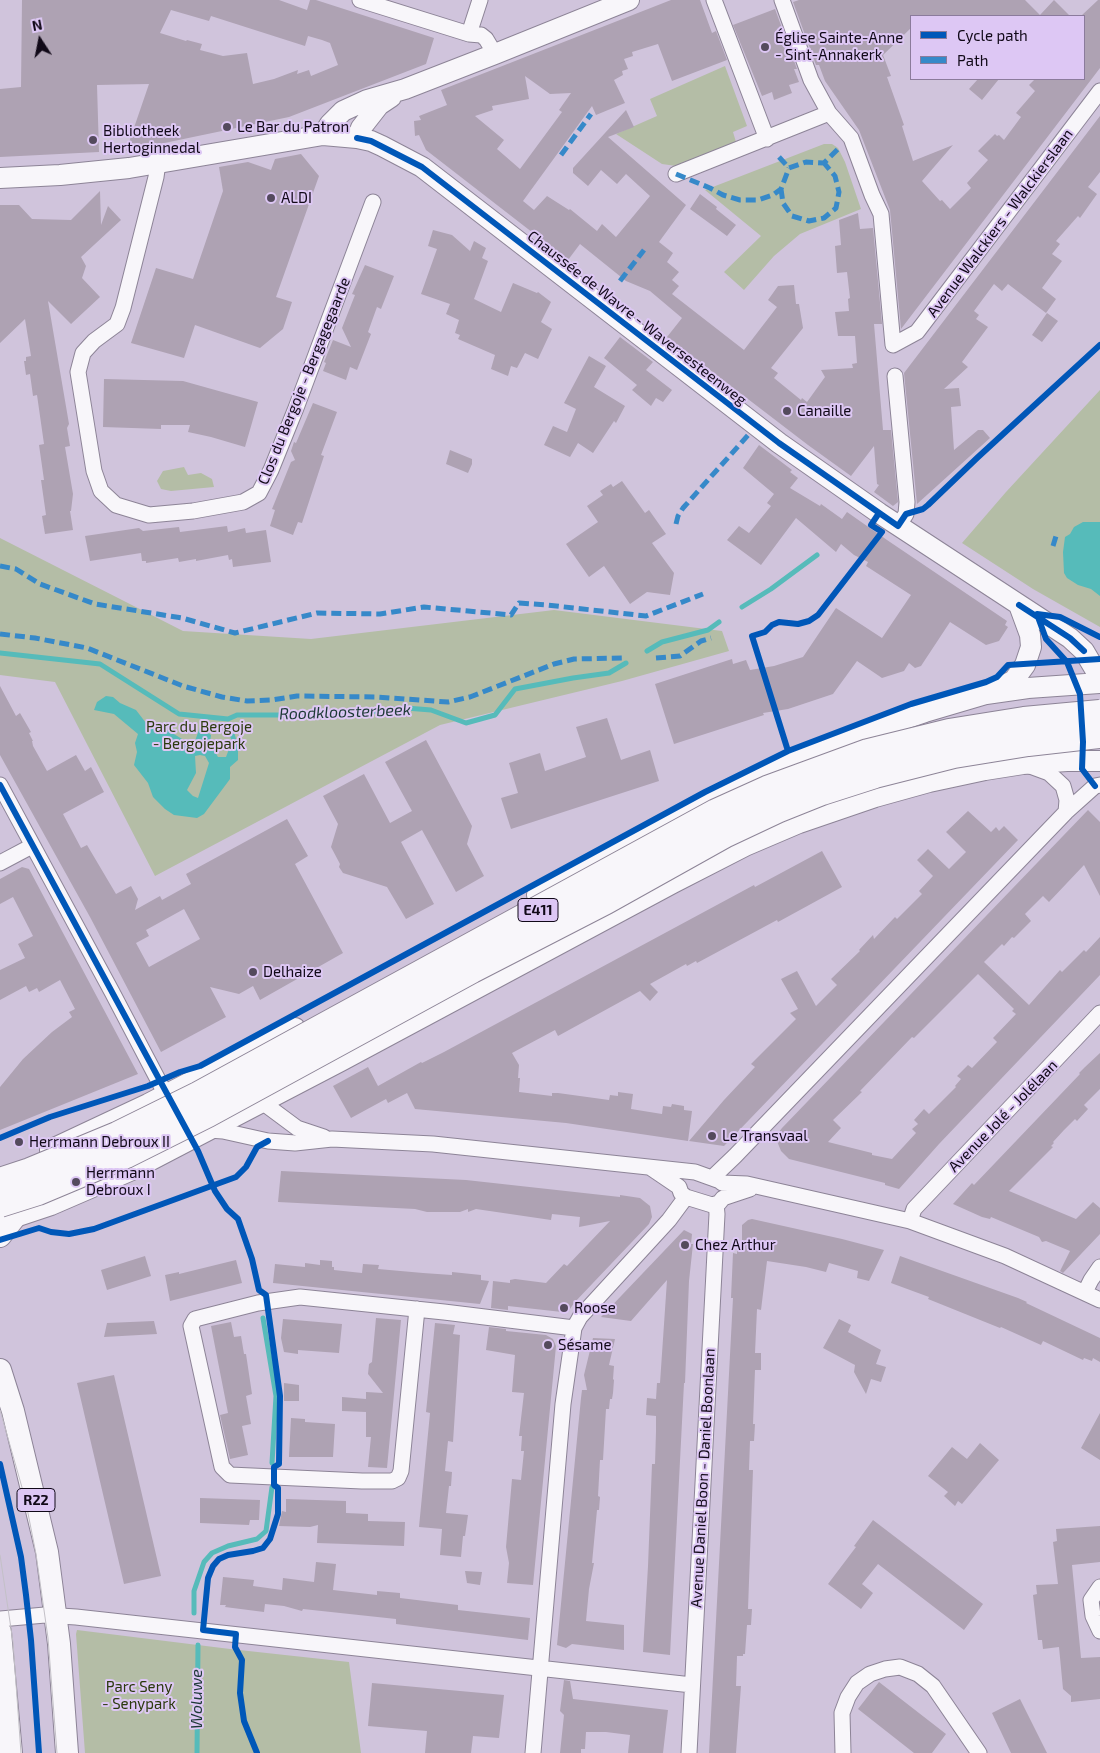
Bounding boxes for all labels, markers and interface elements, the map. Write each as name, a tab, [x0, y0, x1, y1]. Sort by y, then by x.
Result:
north arrow	[15, 15, 65, 65]
text: N	[30, 15, 44, 34]
legend	[910, 15, 1085, 80]
text: Cycle path	[957, 26, 1028, 44]
place label: Église Sainte-Anne - Sint-Annakerk	[775, 29, 903, 64]
marker: Église Sainte-Anne - Sint-Annakerk	[759, 41, 771, 53]
text: Path	[957, 51, 988, 69]
place label: Le Bar du Patron	[237, 118, 349, 136]
marker: Le Bar du Patron	[221, 121, 233, 133]
place label: Bibliotheek Hertoginnedal	[103, 122, 200, 157]
street label: Avenue Walckiers - Walckierslaan	[923, 125, 1077, 321]
marker: Bibliotheek Hertoginnedal	[87, 134, 99, 146]
place label: ALDI	[281, 189, 312, 207]
marker: ALDI	[265, 192, 277, 204]
street label: Chaussée de Wavre - Waversesteenweg	[524, 227, 750, 409]
street label: Clos du Bergoje - Bergagegaarde	[254, 275, 354, 487]
place label: Canaille	[797, 402, 851, 420]
marker: Canaille	[781, 405, 793, 417]
water label: Roodkloosterbeek	[279, 700, 411, 724]
park label: Parc du Bergoje - Bergojepark	[146, 718, 252, 753]
road number: E411	[518, 898, 558, 922]
place label: Delhaize	[263, 963, 322, 981]
marker: Delhaize	[247, 966, 259, 978]
street label: Avenue Jolé - Jolélaan	[945, 1056, 1061, 1176]
place label: Le Transvaal	[722, 1127, 808, 1145]
marker: Le Transvaal	[706, 1130, 718, 1142]
place label: Herrmann Debroux II	[29, 1133, 170, 1151]
marker: Herrmann Debroux II	[13, 1136, 25, 1148]
place label: Herrmann Debroux I	[86, 1164, 155, 1199]
marker: Herrmann Debroux I	[70, 1176, 82, 1188]
place label: Chez Arthur	[695, 1236, 776, 1254]
marker: Chez Arthur	[679, 1239, 691, 1251]
place label: Roose	[574, 1299, 616, 1317]
marker: Roose	[558, 1302, 570, 1314]
place label: Sésame	[558, 1336, 612, 1354]
marker: Sésame	[542, 1339, 554, 1351]
street label: Avenue Daniel Boon - Daniel Boonlaan	[687, 1348, 719, 1608]
road number: R22	[17, 1488, 55, 1512]
water label: Woluwe	[187, 1669, 207, 1729]
park label: Parc Seny - Senypark	[102, 1678, 176, 1713]

